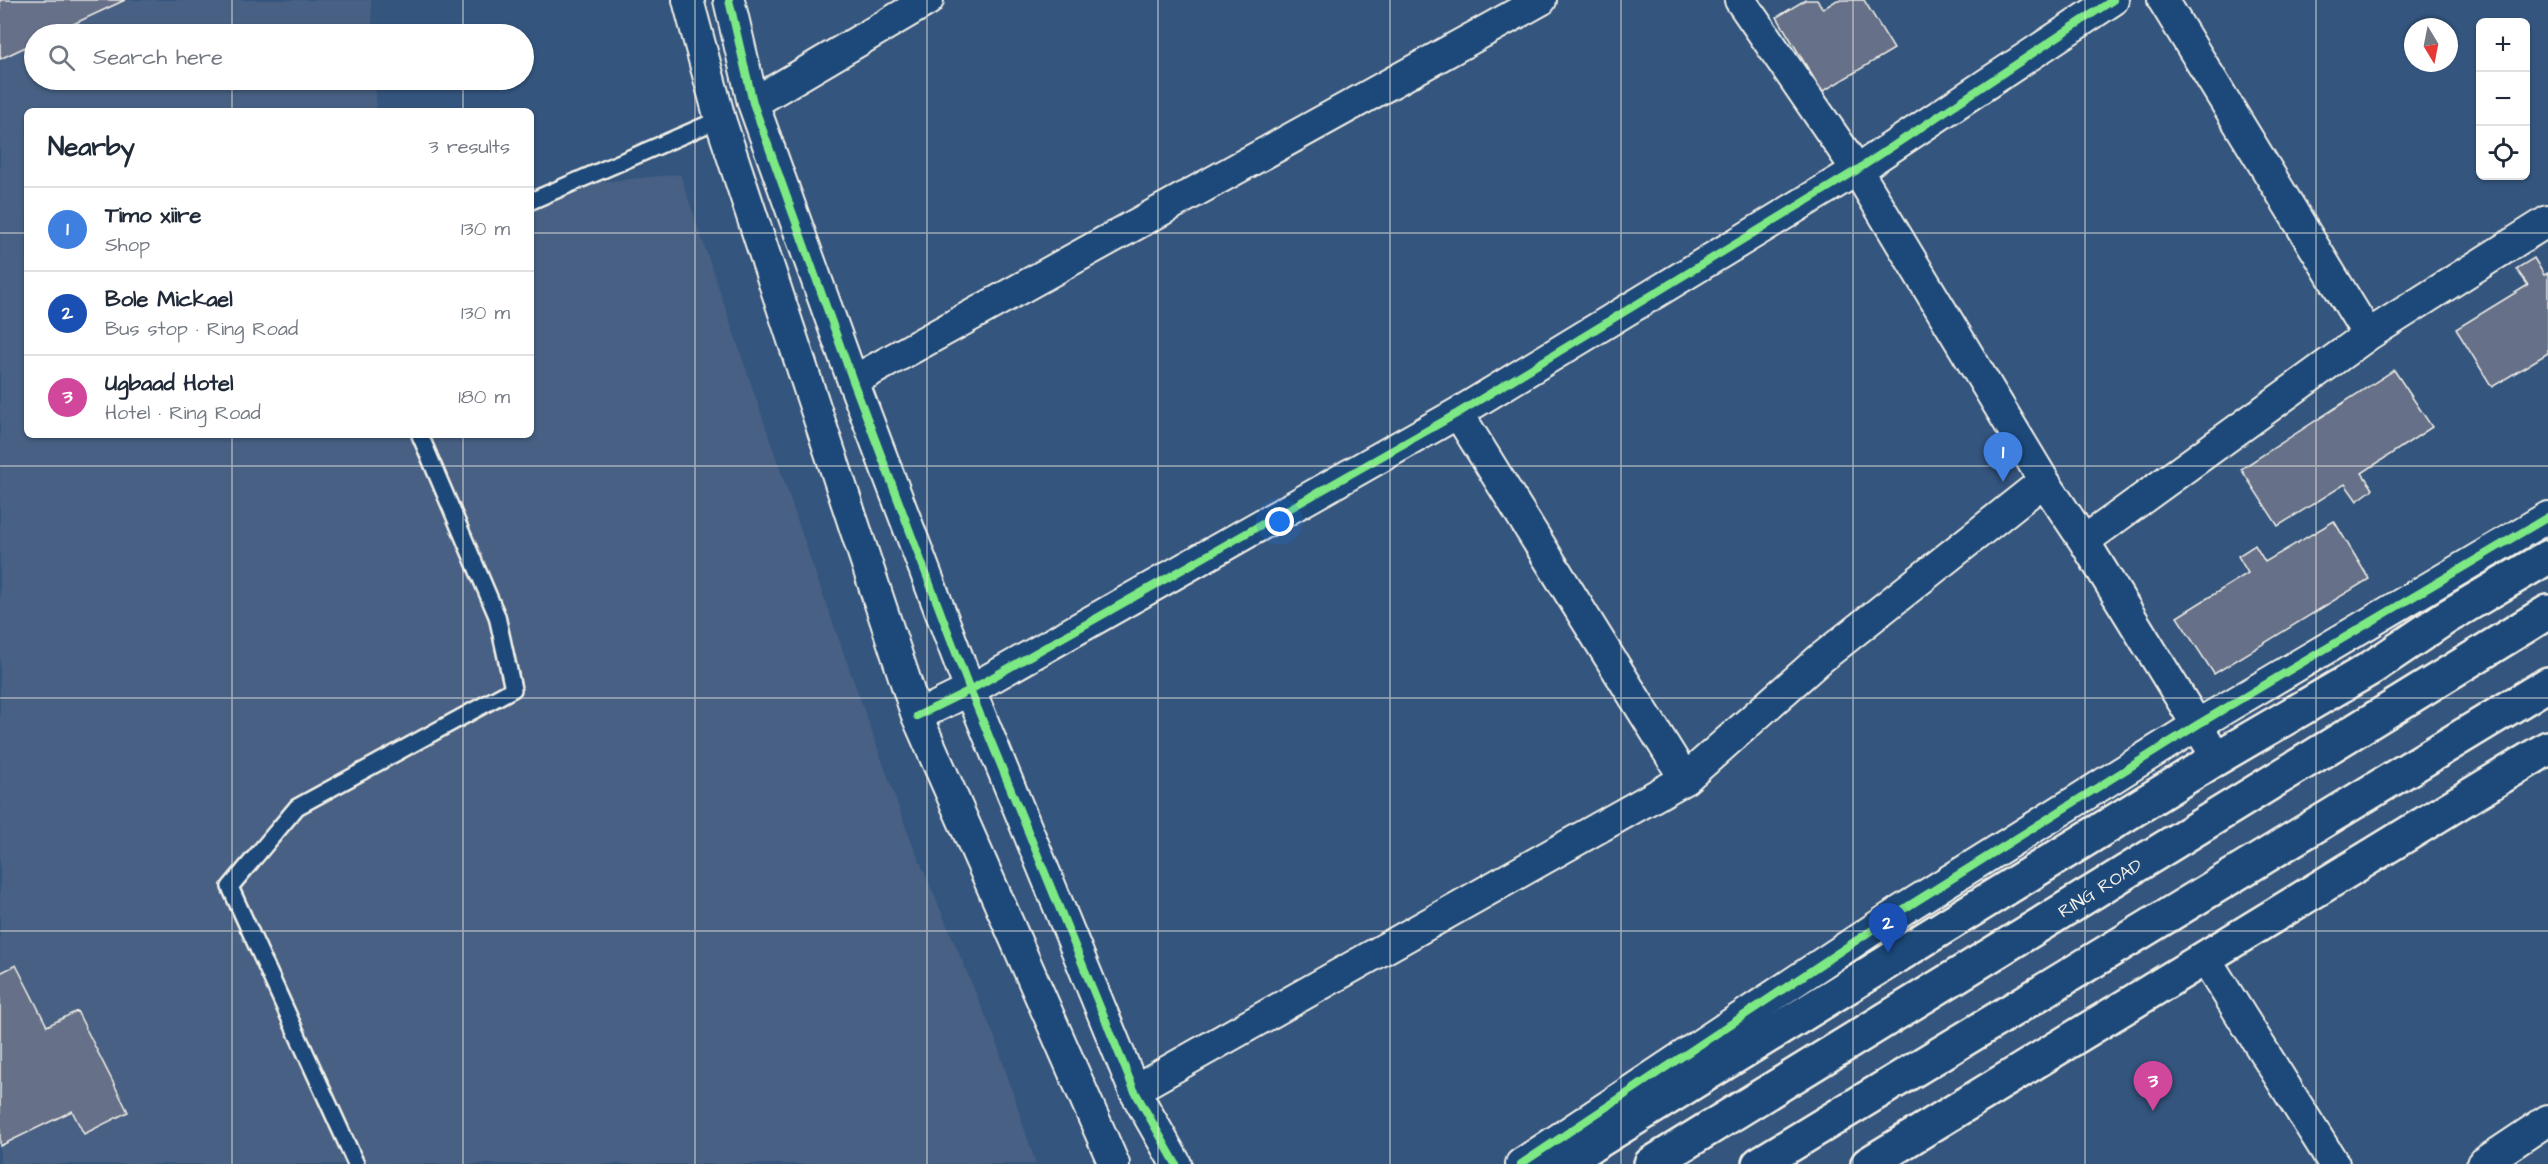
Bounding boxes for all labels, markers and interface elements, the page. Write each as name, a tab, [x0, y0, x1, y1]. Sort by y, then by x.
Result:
north arrow	[2404, 18, 2458, 72]
map controls	[2476, 18, 2530, 180]
button: +	[2476, 18, 2530, 72]
search box	[24, 24, 534, 90]
icon: search	[45, 41, 78, 74]
text: Search here	[93, 42, 223, 73]
button: −	[2476, 72, 2530, 126]
button: locate	[2476, 126, 2530, 180]
text: Nearby	[48, 129, 135, 165]
text: 3 results	[428, 133, 510, 161]
text: Timo xiire	[105, 200, 201, 231]
text: 1	[66, 215, 69, 243]
text: 130 m	[461, 215, 510, 243]
text: Shop	[105, 231, 150, 259]
text: Bole Mickael	[105, 284, 233, 315]
text: 2	[62, 299, 73, 327]
text: 130 m	[461, 299, 510, 327]
text: Bus stop · Ring Road	[105, 315, 298, 343]
text: Ugbaad Hotel	[105, 368, 233, 399]
text: 3	[62, 383, 73, 411]
text: 180 m	[458, 383, 510, 411]
text: Hotel · Ring Road	[105, 399, 261, 427]
pin: 1	[1984, 432, 2022, 482]
your location	[1265, 507, 1294, 536]
street label: RING ROAD	[2054, 853, 2147, 924]
pin: 2	[1868, 904, 1908, 953]
pin: 3	[2134, 1062, 2172, 1111]

